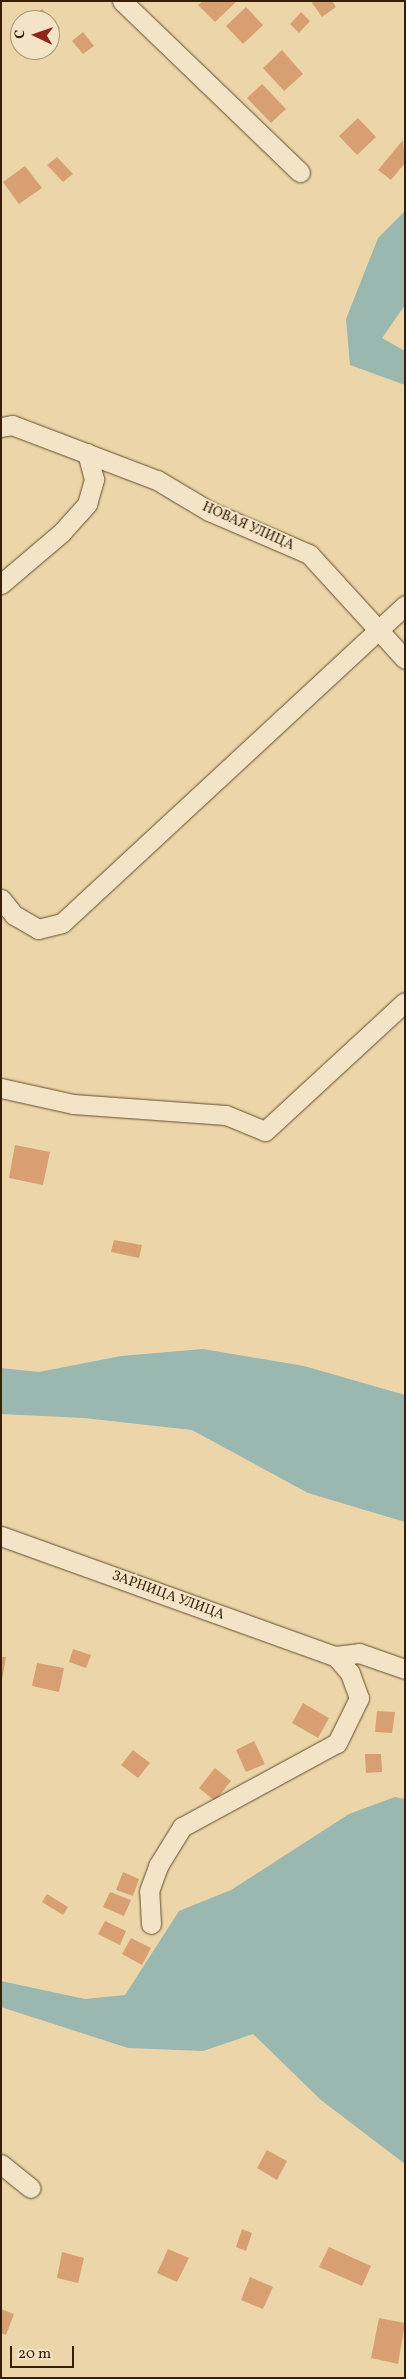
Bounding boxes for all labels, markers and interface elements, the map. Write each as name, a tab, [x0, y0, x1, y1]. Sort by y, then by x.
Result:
north arrow	[10, 10, 60, 60]
text: С	[11, 29, 30, 39]
street label: НОВАЯ УЛИЦА	[199, 499, 297, 555]
street label: ЗАРНИЦА УЛИЦА	[109, 1568, 227, 1624]
scale bar	[12, 2336, 76, 2368]
text: 20 m	[18, 2344, 51, 2365]

